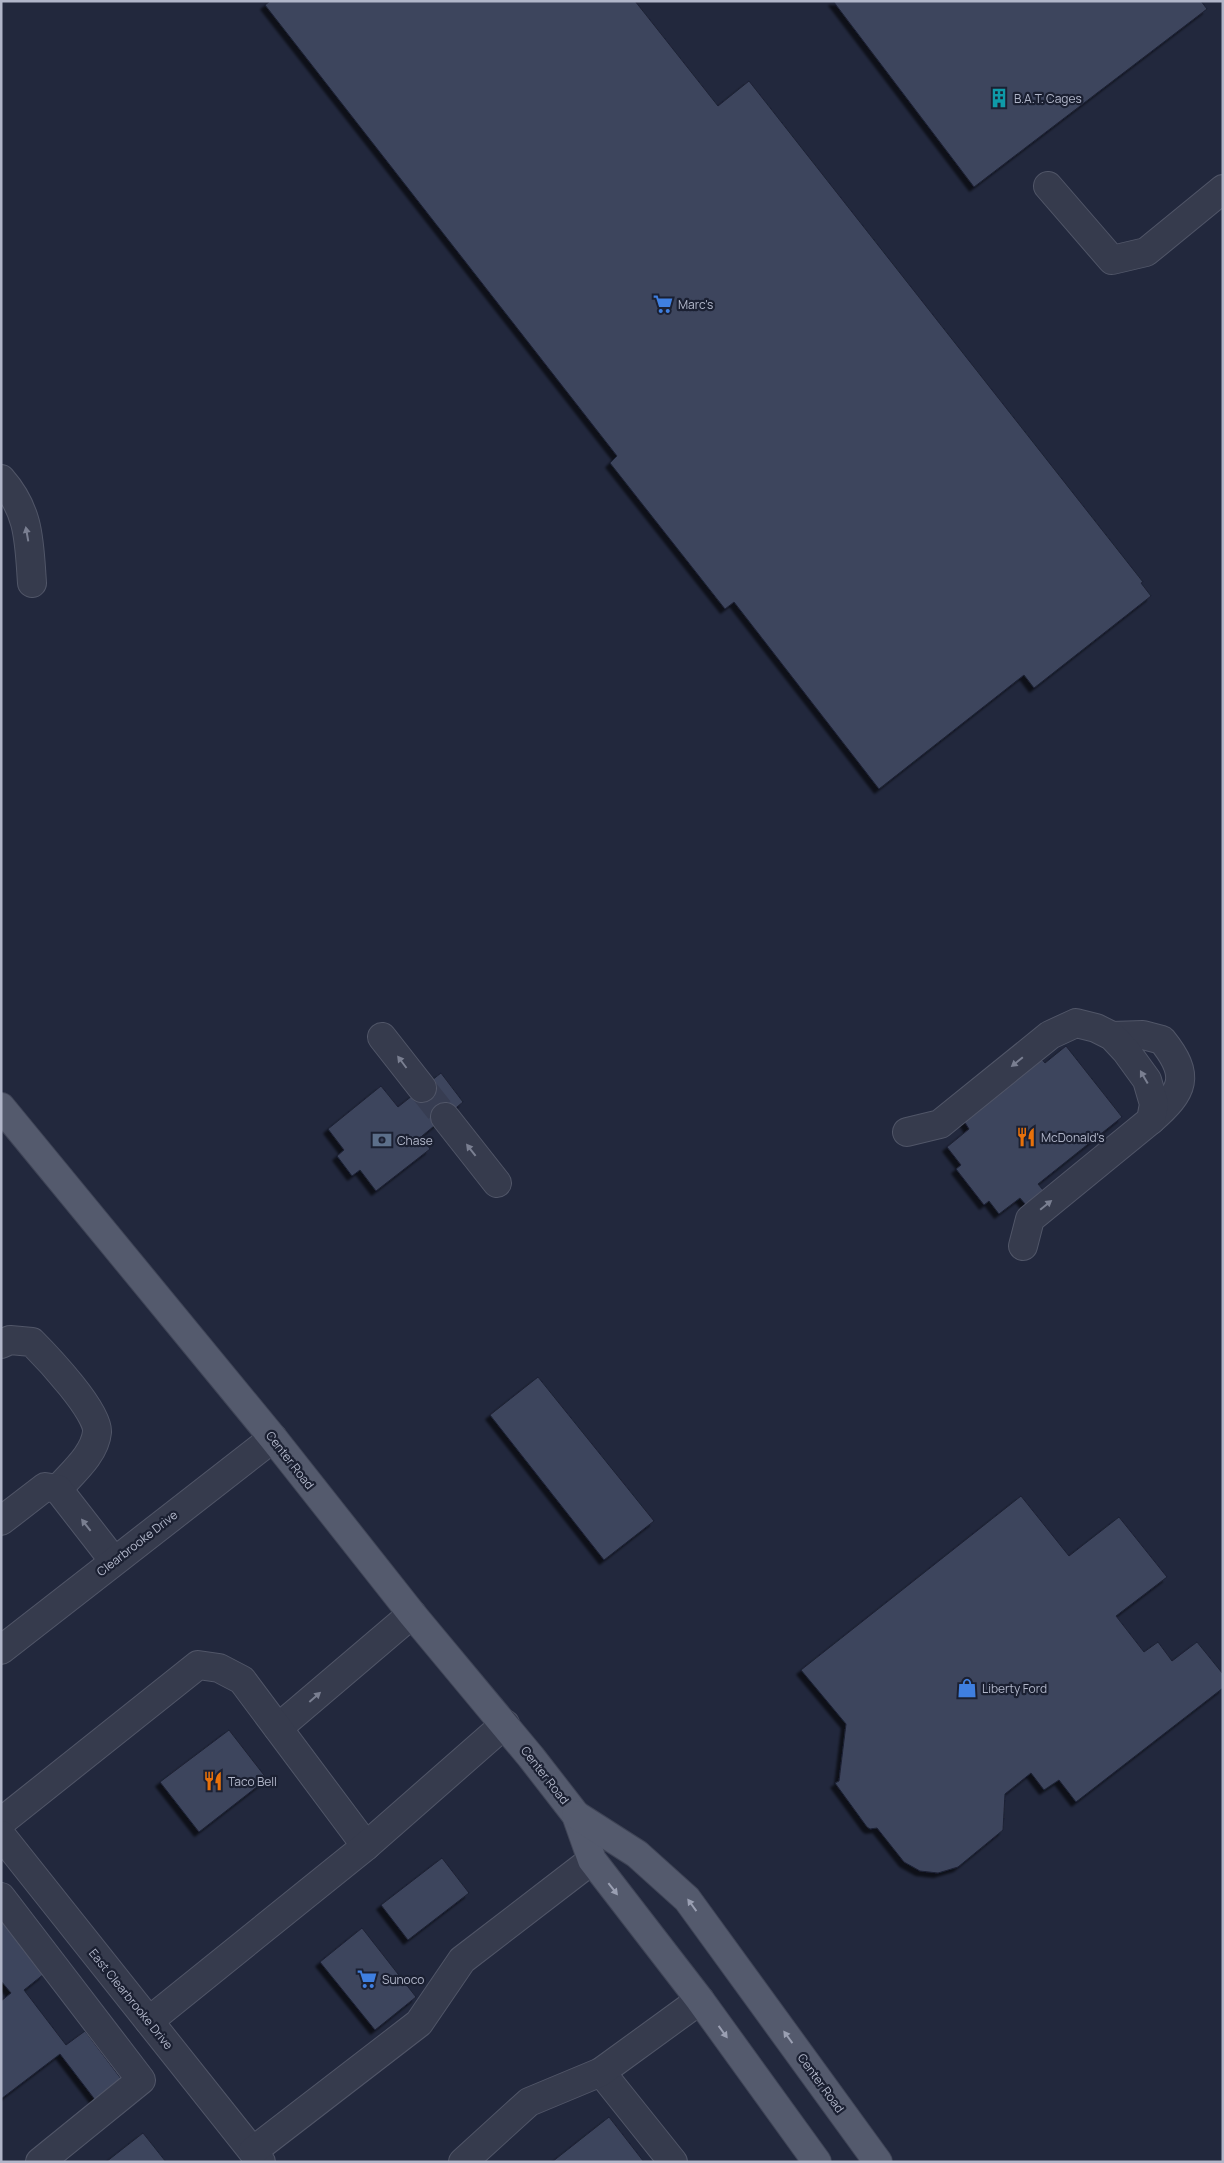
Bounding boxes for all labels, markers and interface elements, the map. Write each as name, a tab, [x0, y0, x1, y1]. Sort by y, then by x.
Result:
building icon: B.A.T. Cages	[988, 87, 1010, 109]
place label: B.A.T. Cages	[1014, 90, 1082, 107]
supermarket icon: Marc's	[652, 293, 674, 315]
place label: Marc's	[678, 296, 713, 313]
one-way arrow	[23, 526, 31, 542]
one-way arrow	[397, 1055, 407, 1069]
one-way arrow	[1011, 1057, 1024, 1068]
one-way arrow	[1140, 1070, 1148, 1085]
restaurant icon: McDonald's	[1015, 1126, 1037, 1148]
bank icon: Chase	[371, 1129, 393, 1151]
place label: McDonald's	[1041, 1129, 1105, 1146]
place label: Chase	[397, 1132, 433, 1149]
one-way arrow	[466, 1144, 477, 1157]
one-way arrow	[1039, 1200, 1052, 1211]
street label: Center Road	[262, 1427, 318, 1493]
street label: Clearbrooke Drive	[93, 1506, 181, 1580]
one-way arrow	[81, 1518, 91, 1532]
shop icon: Liberty Ford	[956, 1677, 978, 1699]
place label: Liberty Ford	[982, 1680, 1047, 1697]
one-way arrow	[309, 1691, 322, 1702]
street label: Center Road	[517, 1742, 573, 1808]
restaurant icon: Taco Bell	[202, 1770, 224, 1792]
place label: Taco Bell	[228, 1773, 277, 1790]
one-way arrow	[608, 1882, 619, 1895]
one-way arrow	[688, 1899, 698, 1912]
street label: East Clearbrooke Drive	[85, 1945, 177, 2053]
supermarket icon: Sunoco	[356, 1968, 378, 1990]
place label: Sunoco	[382, 1971, 424, 1988]
one-way arrow	[717, 2025, 728, 2038]
one-way arrow	[782, 2031, 793, 2044]
street label: Center Road	[794, 2050, 848, 2116]

